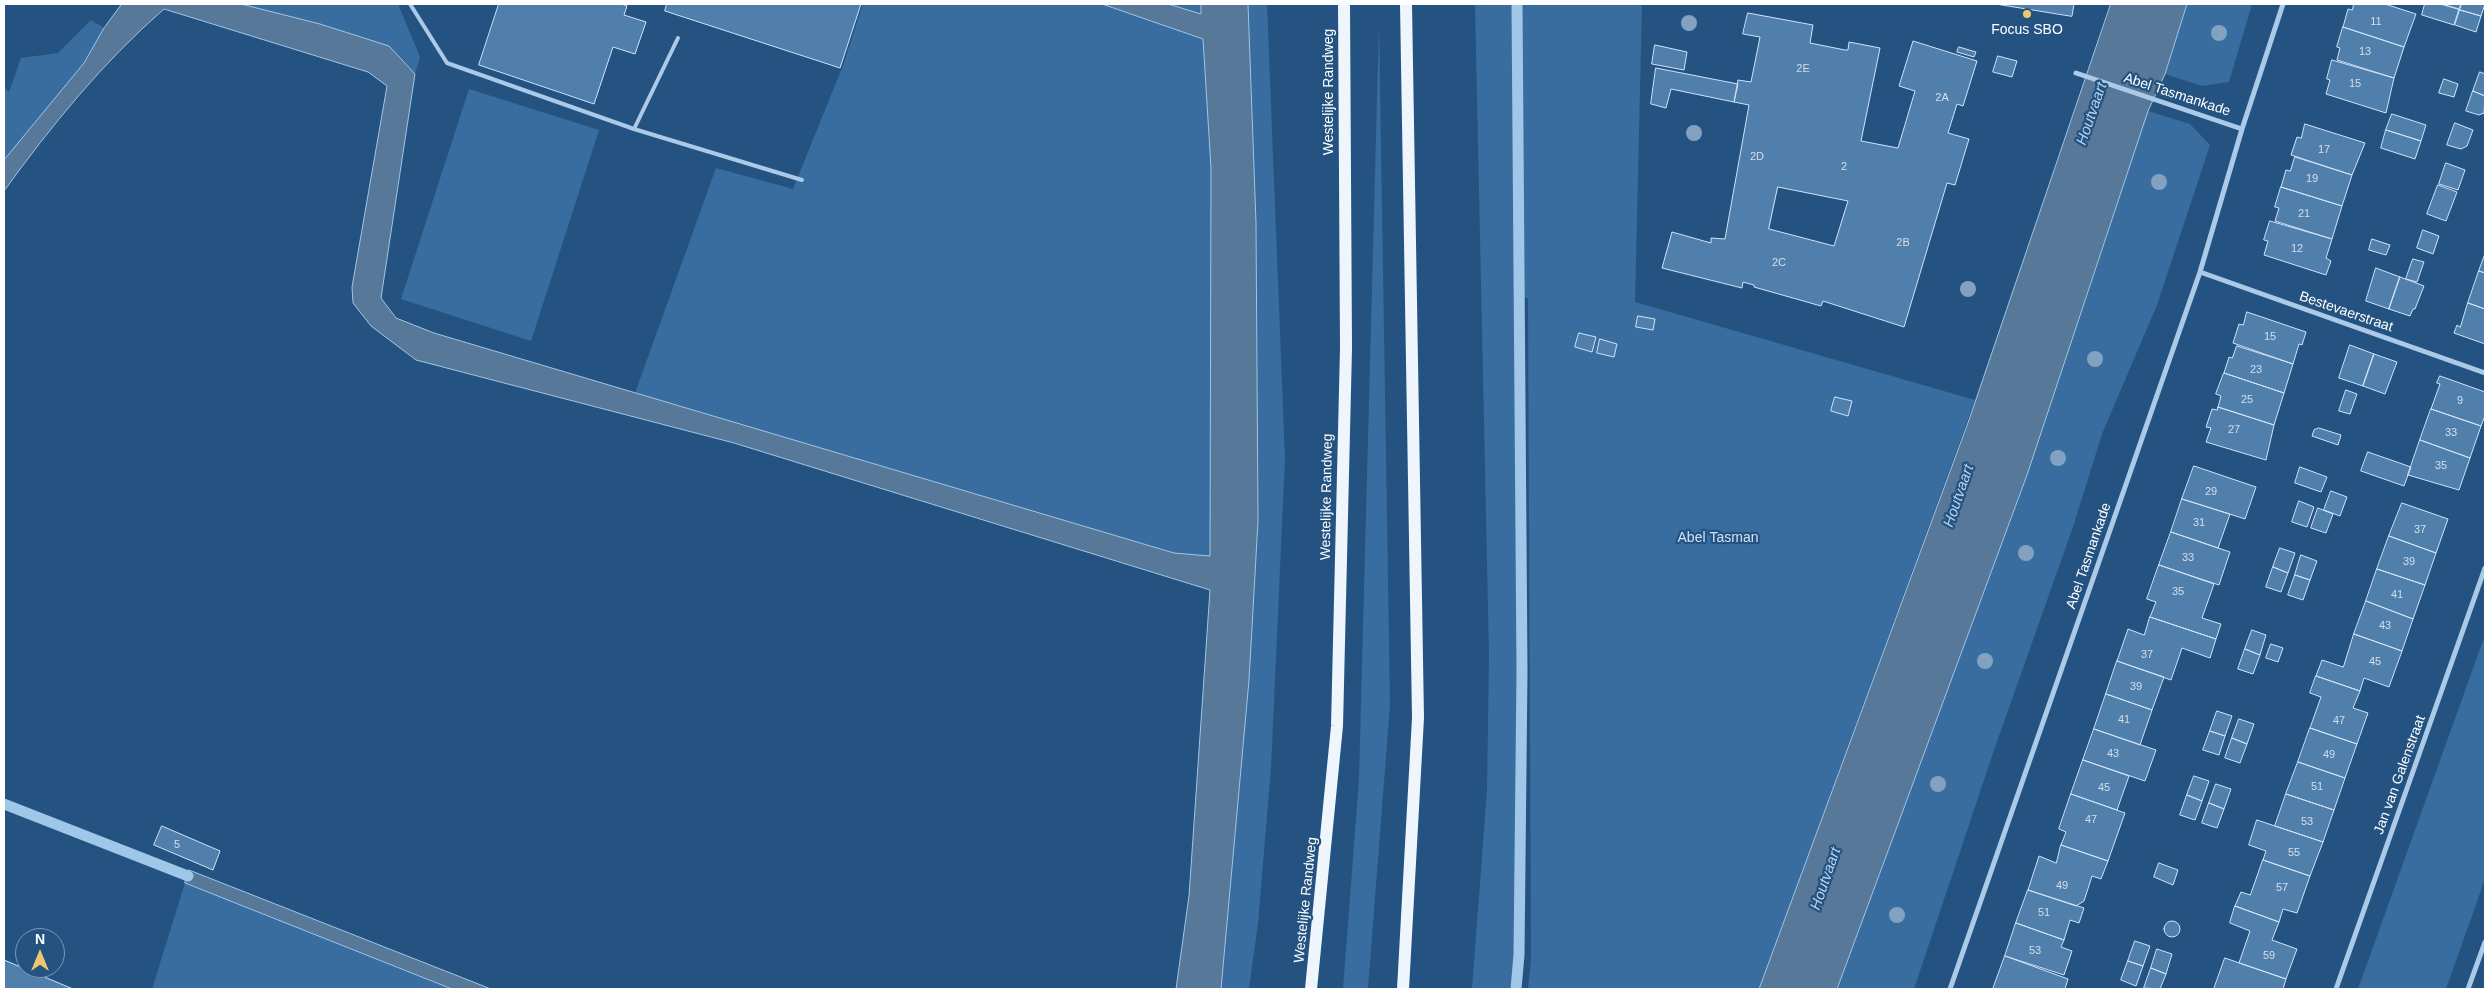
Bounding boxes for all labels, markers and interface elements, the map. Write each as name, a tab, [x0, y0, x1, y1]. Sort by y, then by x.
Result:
marker: Focus SBO	[2021, 8, 2033, 20]
house number: 11	[2370, 15, 2382, 29]
place label: Focus SBO	[1991, 22, 2063, 38]
street label: Westelijke Randweg	[1321, 29, 1337, 155]
house number: 13	[2359, 45, 2371, 59]
house number: 2E	[1796, 62, 1810, 76]
street label: Abel Tasmankade	[2121, 70, 2233, 120]
house number: 15	[2349, 77, 2361, 91]
water label: Houtvaart	[2073, 80, 2111, 148]
house number: 2A	[1935, 91, 1949, 105]
house number: 17	[2318, 143, 2330, 157]
house number: 2D	[1750, 150, 1764, 164]
house number: 2	[1841, 160, 1847, 174]
house number: 19	[2306, 172, 2318, 186]
house number: 21	[2298, 207, 2310, 221]
house number: 2B	[1896, 236, 1910, 250]
house number: 12	[2291, 242, 2303, 256]
house number: 2C	[1772, 256, 1786, 270]
street label: Bestevaerstraat	[2297, 288, 2395, 336]
house number: 15	[2264, 330, 2276, 344]
house number: 23	[2250, 363, 2262, 377]
house number: 25	[2241, 393, 2253, 407]
house number: 9	[2457, 394, 2463, 408]
house number: 27	[2228, 423, 2240, 437]
house number: 33	[2445, 426, 2457, 440]
street label: Westelijke Randweg	[1317, 434, 1337, 560]
house number: 35	[2435, 459, 2447, 473]
water label: Houtvaart	[1940, 462, 1978, 530]
house number: 29	[2205, 485, 2217, 499]
street label: Abel Tasmankade	[2063, 501, 2115, 611]
house number: 31	[2193, 516, 2205, 530]
house number: 37	[2414, 523, 2426, 537]
park label: Abel Tasman	[1678, 530, 1758, 546]
house number: 33	[2182, 551, 2194, 565]
house number: 39	[2403, 555, 2415, 569]
house number: 35	[2172, 585, 2184, 599]
house number: 41	[2391, 588, 2403, 602]
house number: 43	[2379, 619, 2391, 633]
house number: 37	[2141, 648, 2153, 662]
house number: 45	[2369, 655, 2381, 669]
house number: 39	[2130, 680, 2142, 694]
house number: 41	[2118, 713, 2130, 727]
street label: Jan van Galenstraat	[2371, 713, 2429, 837]
house number: 47	[2333, 714, 2345, 728]
house number: 43	[2107, 747, 2119, 761]
house number: 49	[2323, 748, 2335, 762]
house number: 51	[2311, 780, 2323, 794]
house number: 45	[2098, 781, 2110, 795]
house number: 47	[2085, 813, 2097, 827]
house number: 53	[2301, 815, 2313, 829]
street label: Westelijke Randweg	[1291, 836, 1321, 964]
house number: 5	[174, 838, 180, 852]
water label: Houtvaart	[1807, 845, 1845, 913]
house number: 55	[2288, 846, 2300, 860]
house number: 49	[2056, 879, 2068, 893]
house number: 57	[2276, 881, 2288, 895]
house number: 51	[2038, 906, 2050, 920]
north arrow	[15, 928, 65, 978]
text: N	[35, 931, 45, 947]
house number: 53	[2029, 944, 2041, 958]
house number: 59	[2263, 949, 2275, 963]

